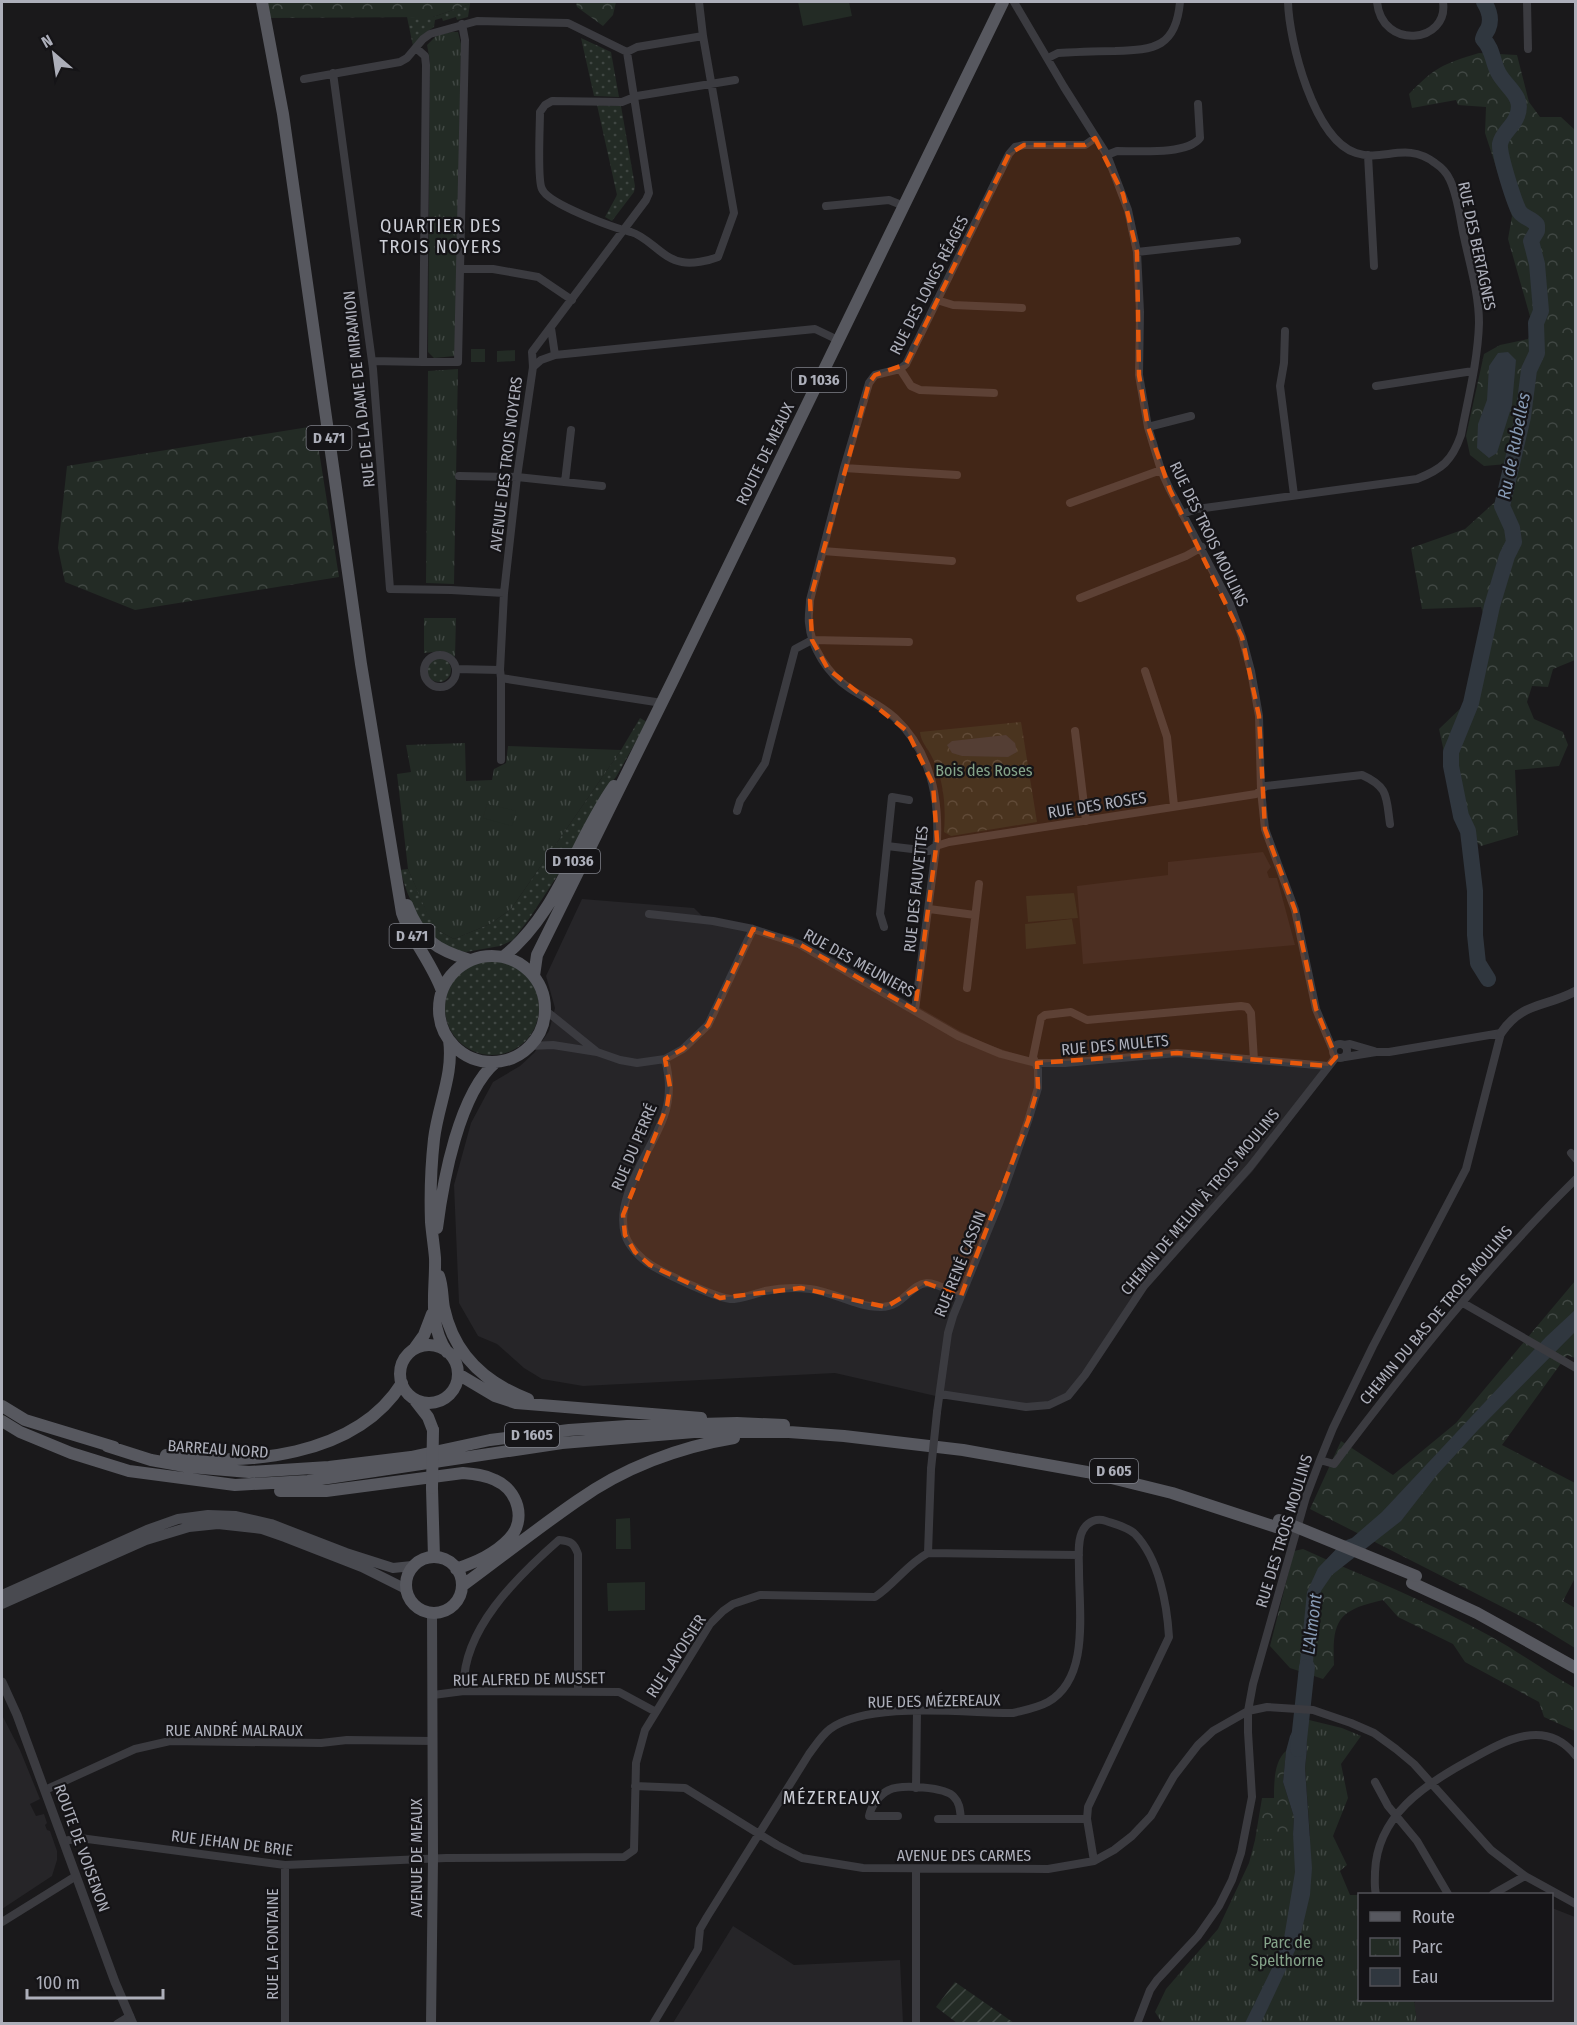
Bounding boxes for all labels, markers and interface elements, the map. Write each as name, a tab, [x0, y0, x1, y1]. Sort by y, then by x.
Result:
north arrow	[24, 24, 84, 84]
text: N	[38, 31, 56, 52]
street label: RUE DES BERTAGNES	[1454, 180, 1500, 312]
street label: RUE DES LONGS RÉAGES	[886, 212, 972, 358]
district label: QUARTIER DES TROIS NOYERS	[380, 215, 502, 258]
street label: RUE DE LA DAME DE MIRAMION	[339, 290, 379, 488]
road number: D 1036	[792, 368, 846, 392]
street label: AVENUE DES TROIS NOYERS	[486, 376, 526, 552]
water label: Ru de Rubelles	[1493, 390, 1535, 501]
street label: ROUTE DE MEAUX	[732, 400, 798, 508]
road number: D 471	[306, 426, 352, 450]
street label: RUE DES TROIS MOULINS	[1166, 458, 1252, 610]
park label: Bois des Roses	[935, 761, 1033, 780]
street label: RUE DES ROSES	[1046, 788, 1148, 822]
street label: RUE DES FAUVETTES	[900, 825, 932, 953]
road number: D 1036	[546, 849, 600, 873]
road number: D 471	[390, 924, 434, 948]
street label: RUE DES MEUNIERS	[800, 925, 918, 1001]
street label: RUE DES MULETS	[1060, 1031, 1170, 1059]
street label: RUE DU PERRÉ	[607, 1101, 661, 1193]
street label: CHEMIN DE MELUN À TROIS MOULINS	[1117, 1105, 1284, 1299]
street label: RUE RENÉ CASSIN	[930, 1208, 990, 1320]
street label: CHEMIN DU BAS DE TROIS MOULINS	[1356, 1222, 1516, 1408]
road number: D 1605	[505, 1423, 559, 1447]
street label: BARREAU NORD	[167, 1436, 269, 1462]
street label: RUE DES TROIS MOULINS	[1252, 1452, 1316, 1610]
road number: D 605	[1090, 1459, 1138, 1483]
water label: L'Almont	[1297, 1592, 1327, 1656]
street label: RUE LAVOISIER	[642, 1611, 710, 1701]
street label: RUE ALFRED DE MUSSET	[452, 1668, 606, 1690]
street label: RUE DES MÉZEREAUX	[867, 1690, 1001, 1712]
street label: RUE ANDRÉ MALRAUX	[165, 1721, 303, 1740]
street label: ROUTE DE VOISENON	[50, 1782, 114, 1914]
district label: MÉZEREAUX	[783, 1786, 881, 1809]
street label: AVENUE DE MEAUX	[407, 1798, 426, 1918]
street label: RUE JEHAN DE BRIE	[170, 1826, 294, 1860]
street label: AVENUE DES CARMES	[897, 1846, 1031, 1865]
street label: RUE LA FONTAINE	[263, 1888, 282, 2000]
legend	[1358, 1893, 1553, 2001]
text: Route	[1412, 1906, 1455, 1928]
park label: Parc de Spelthorne	[1251, 1933, 1323, 1970]
text: Parc	[1412, 1936, 1443, 1958]
scale bar	[27, 1962, 164, 2000]
text: Eau	[1412, 1966, 1438, 1988]
text: 100 m	[36, 1972, 80, 1994]

